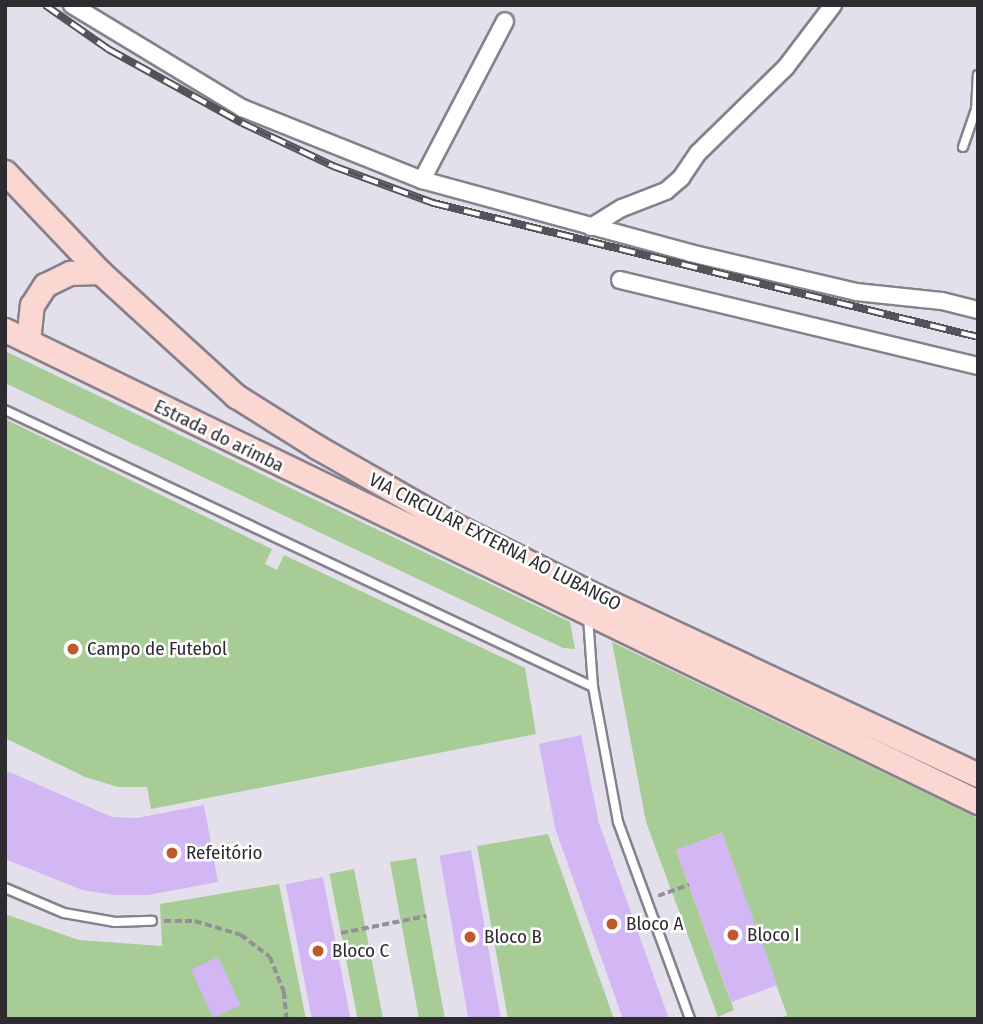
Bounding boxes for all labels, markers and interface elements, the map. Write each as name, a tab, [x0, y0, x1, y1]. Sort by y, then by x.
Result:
street label: Estrada do arimba	[150, 395, 288, 477]
street label: VIA CIRCULAR EXTERNA AO LUBANGO	[365, 468, 625, 616]
place label: Campo de Futebol	[87, 638, 227, 660]
marker: Campo de Futebol	[65, 641, 81, 657]
place label: Refeitório	[186, 842, 263, 864]
marker: Refeitório	[164, 845, 180, 861]
place label: Bloco A	[626, 913, 684, 935]
marker: Bloco A	[604, 916, 620, 932]
place label: Bloco I	[747, 924, 800, 946]
place label: Bloco B	[484, 926, 542, 948]
marker: Bloco I	[725, 927, 741, 943]
marker: Bloco B	[462, 929, 478, 945]
place label: Bloco C	[332, 940, 389, 962]
marker: Bloco C	[310, 943, 326, 959]

